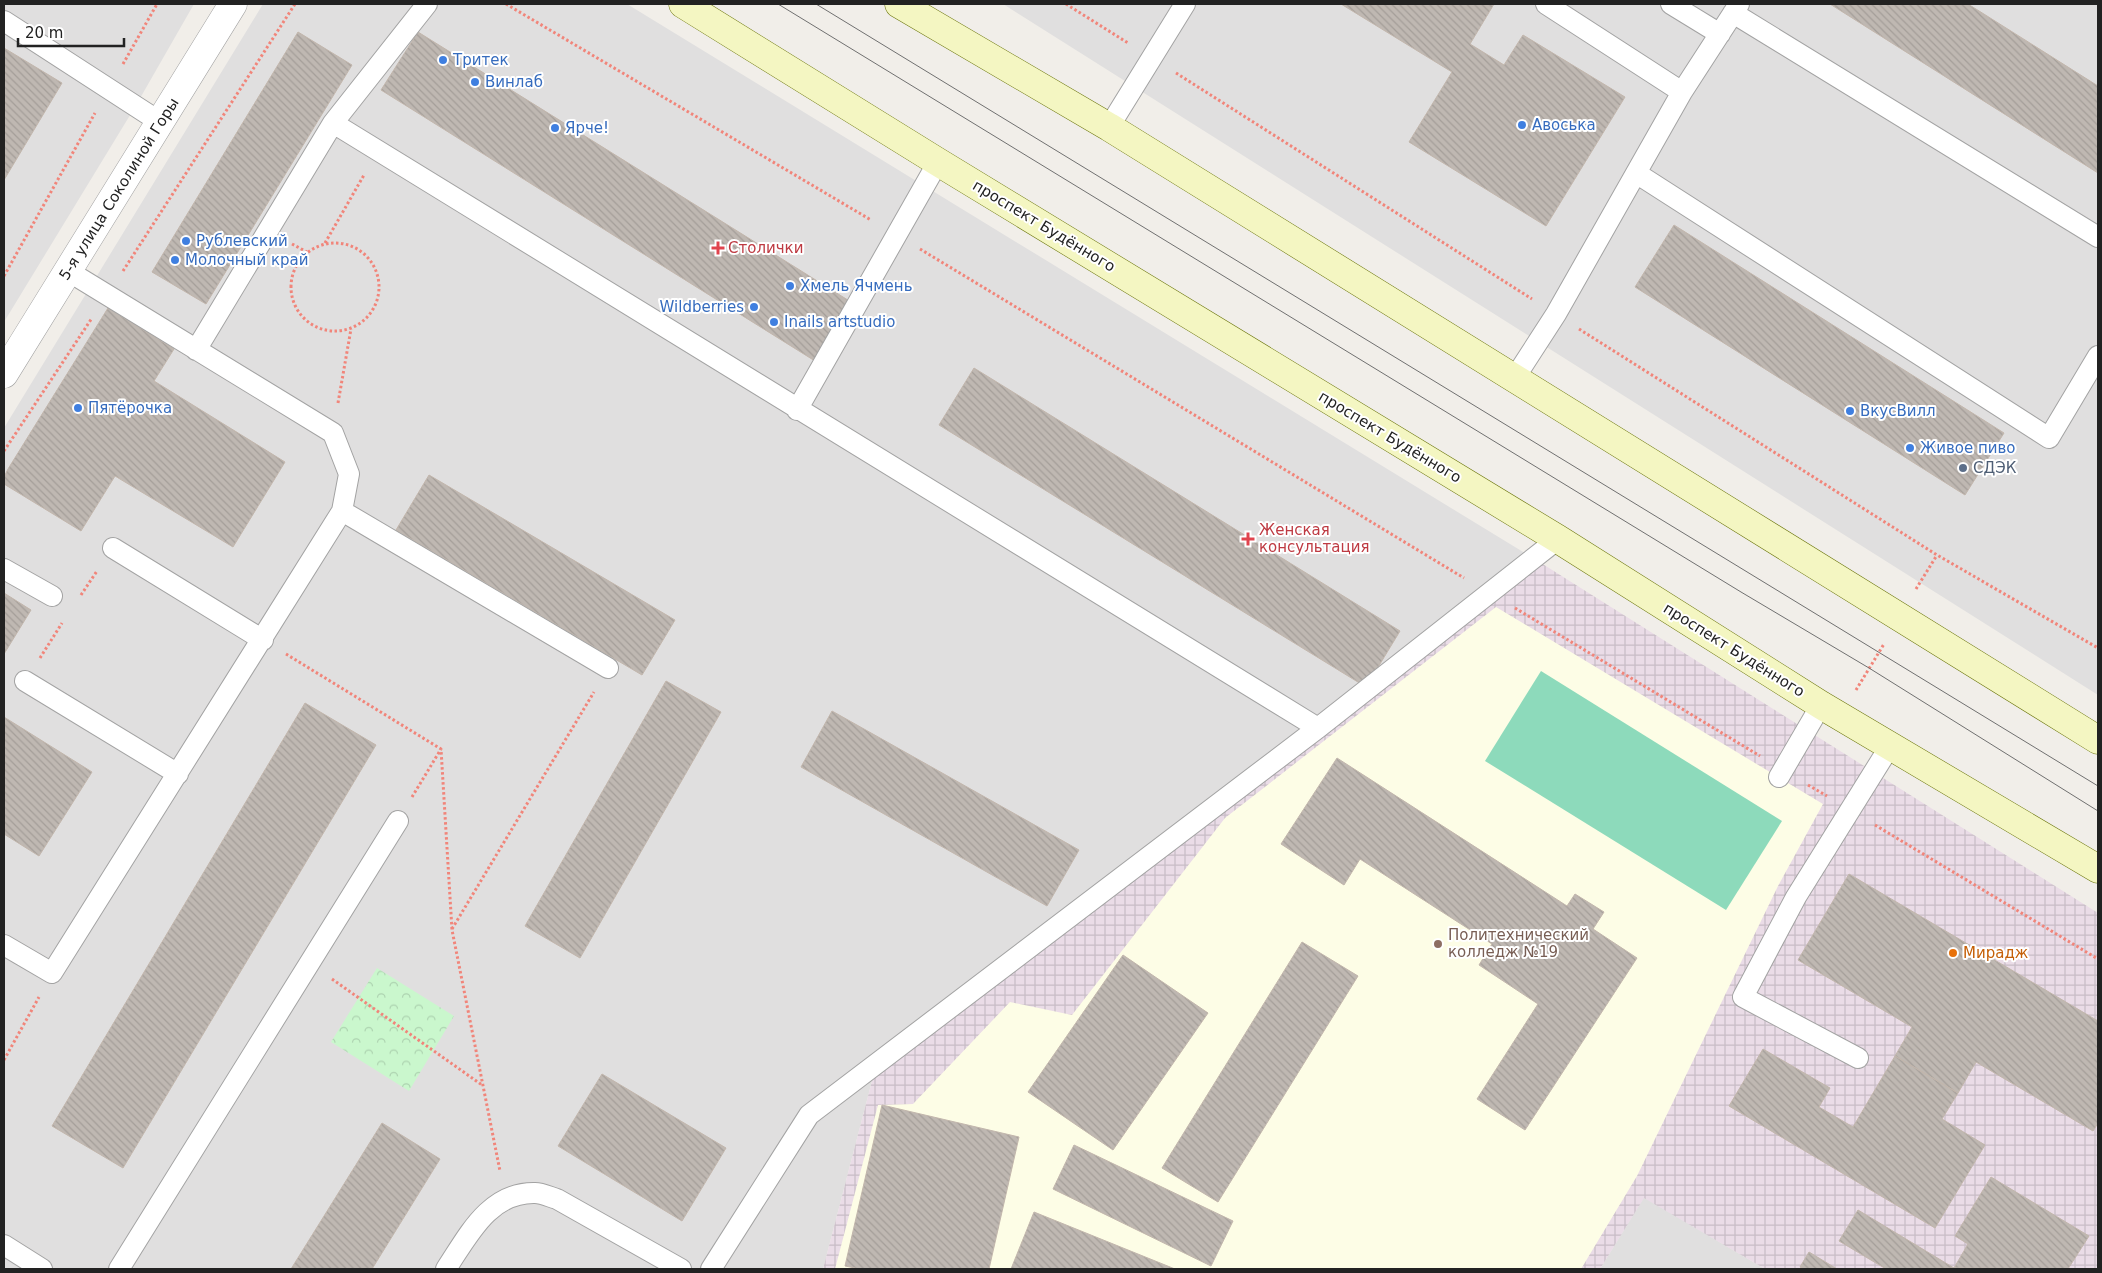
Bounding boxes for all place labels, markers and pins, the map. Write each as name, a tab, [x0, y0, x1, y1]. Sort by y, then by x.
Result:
place label: Тритек	[452, 51, 508, 69]
marker: Тритек	[437, 54, 449, 66]
place label: Винлаб	[485, 73, 543, 91]
marker: Винлаб	[469, 76, 481, 88]
place label: Авоська	[1532, 116, 1596, 134]
place label: Ярче!	[565, 119, 609, 137]
marker: Авоська	[1516, 119, 1528, 131]
marker: Ярче!	[549, 122, 561, 134]
place label: Рублевский	[196, 232, 288, 250]
marker: Рублевский	[180, 235, 192, 247]
place label: Столички	[728, 239, 803, 257]
marker: Столички	[712, 242, 724, 254]
place label: Молочный край	[185, 251, 308, 269]
marker: Молочный край	[169, 254, 181, 266]
place label: Хмель Ячмень	[800, 277, 913, 295]
marker: Хмель Ячмень	[784, 280, 796, 292]
place label: Wildberries	[660, 298, 744, 316]
marker: Wildberries	[748, 301, 760, 313]
place label: Inails artstudio	[784, 313, 895, 331]
marker: Inails artstudio	[768, 316, 780, 328]
place label: Пятёрочка	[88, 399, 172, 417]
marker: Пятёрочка	[72, 402, 84, 414]
place label: ВкусВилл	[1860, 402, 1936, 420]
marker: ВкусВилл	[1844, 405, 1856, 417]
place label: Живое пиво	[1920, 439, 2016, 457]
marker: Живое пиво	[1904, 442, 1916, 454]
place label: СДЭК	[1973, 459, 2017, 477]
marker: СДЭК	[1957, 462, 1969, 474]
place label: Женская консультация	[1259, 521, 1370, 556]
marker: Женская консультация	[1241, 532, 1255, 546]
place label: Политехнический колледж №19	[1448, 926, 1589, 961]
marker: Политехнический колледж №19	[1432, 938, 1444, 950]
place label: Мирадж	[1963, 944, 2028, 962]
marker: Мирадж	[1947, 947, 1959, 959]

